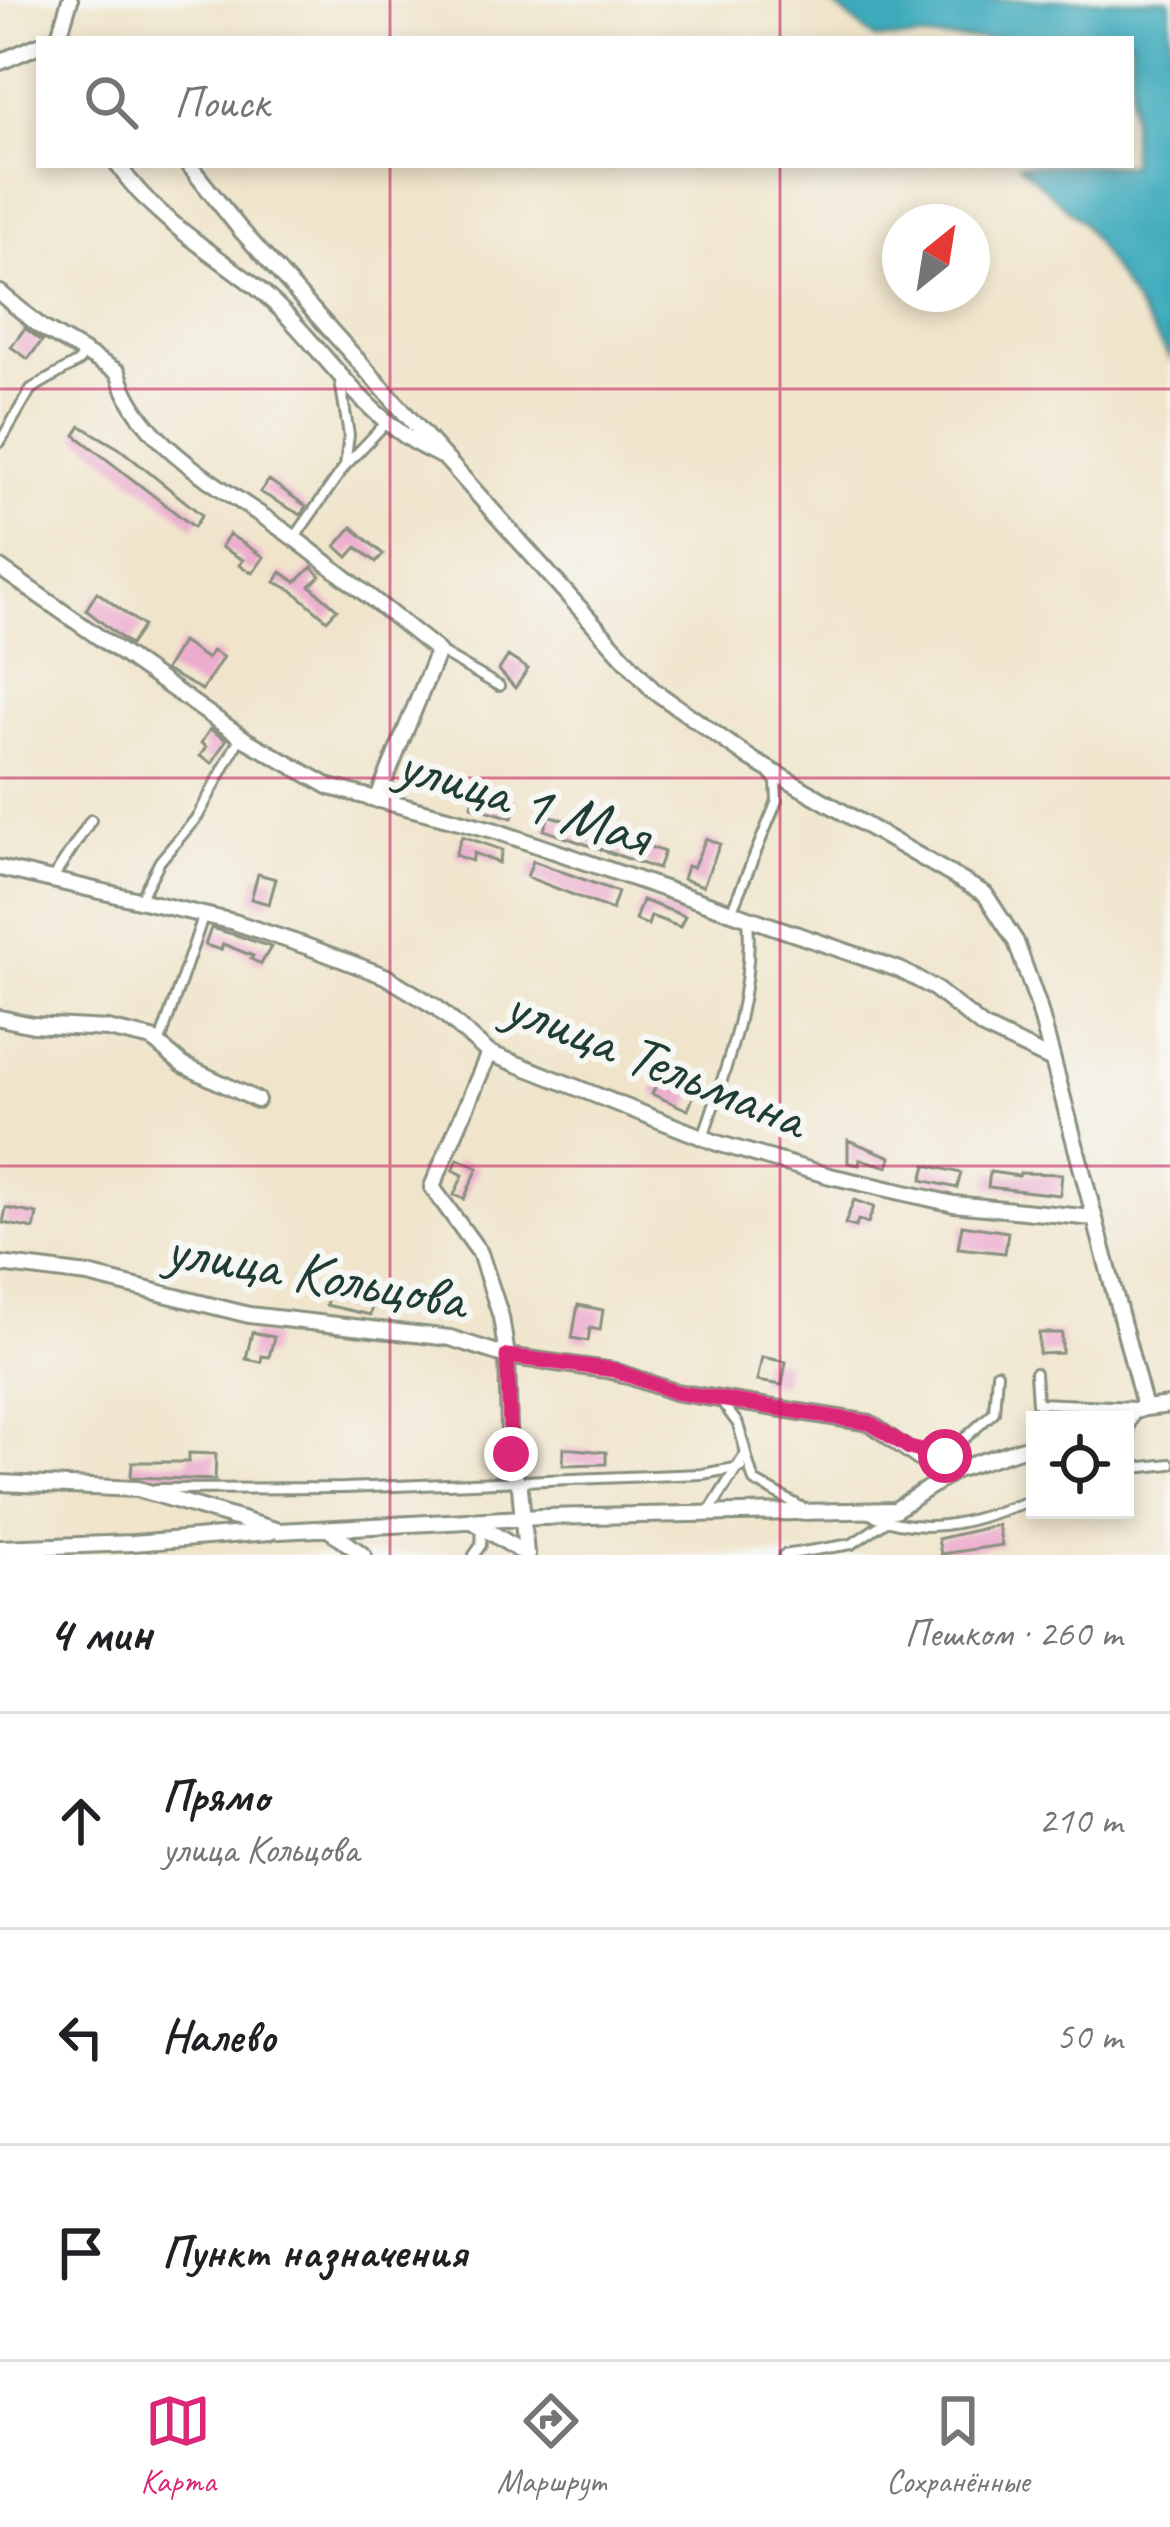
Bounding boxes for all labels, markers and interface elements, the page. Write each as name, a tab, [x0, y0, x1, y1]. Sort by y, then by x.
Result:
search box	[36, 36, 1134, 168]
icon: search	[78, 69, 144, 135]
text: Поиск	[174, 74, 269, 131]
north arrow	[882, 204, 990, 312]
street label: улица 1 Мая	[386, 724, 663, 875]
street label: улица Тельмана	[492, 965, 822, 1158]
street label: улица Кольцова	[157, 1209, 477, 1338]
map controls	[1026, 1411, 1134, 1519]
button: locate	[1026, 1411, 1134, 1519]
route end	[484, 1427, 538, 1481]
route start	[918, 1429, 972, 1483]
text: 4 мин	[48, 1601, 152, 1665]
text: Пешком · 260 m	[904, 1609, 1122, 1658]
text: Прямо	[162, 1768, 269, 1825]
icon: ahead	[48, 1788, 114, 1854]
text: 210 m	[1038, 1796, 1122, 1845]
text: улица Кольцова	[162, 1825, 359, 1874]
icon: left	[48, 2004, 114, 2070]
text: Налево	[162, 2008, 276, 2065]
text: 50 m	[1056, 2012, 1122, 2061]
icon: arrive	[48, 2220, 114, 2286]
text: Пункт назначения	[162, 2224, 467, 2281]
tab: Карта	[140, 2388, 216, 2502]
tab: Маршрут	[497, 2388, 606, 2502]
tab: Сохранённые	[886, 2388, 1030, 2502]

